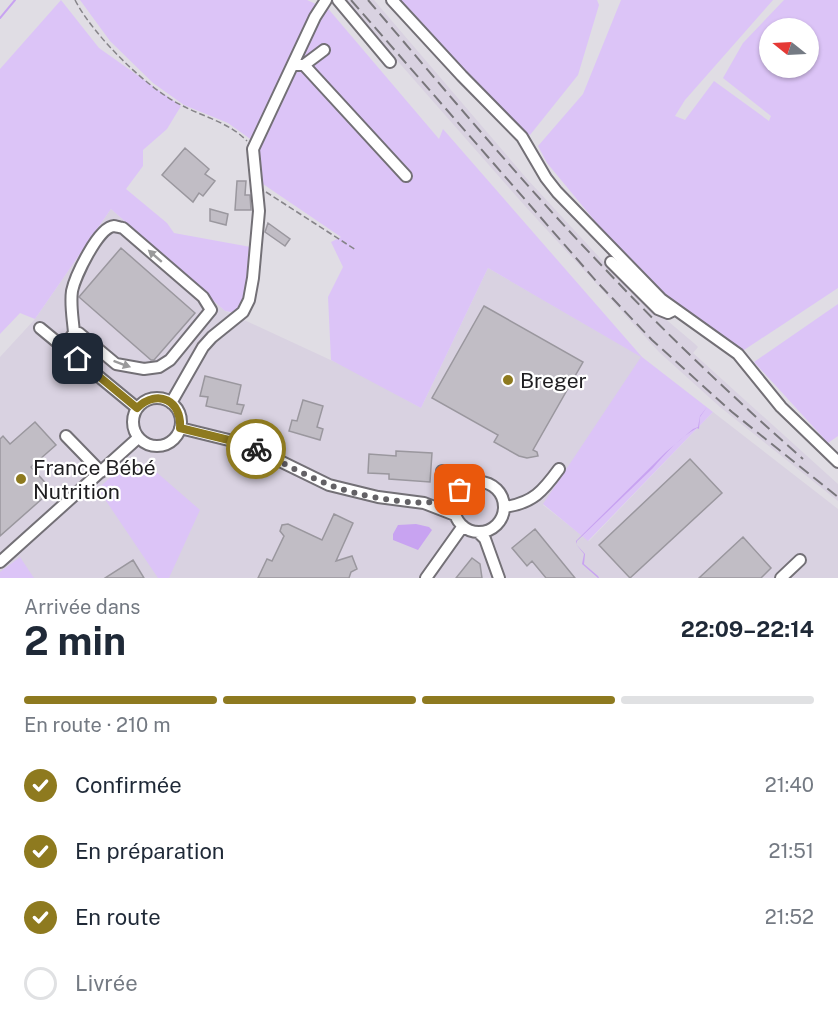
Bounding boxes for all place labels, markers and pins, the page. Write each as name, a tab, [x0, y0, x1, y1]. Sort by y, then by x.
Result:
pin	[52, 333, 103, 384]
place label: Breger	[520, 368, 587, 393]
marker: Breger	[501, 373, 515, 387]
place label: France Bébé Nutrition	[33, 455, 156, 504]
pin	[434, 464, 485, 515]
marker: France Bébé Nutrition	[14, 472, 28, 486]

